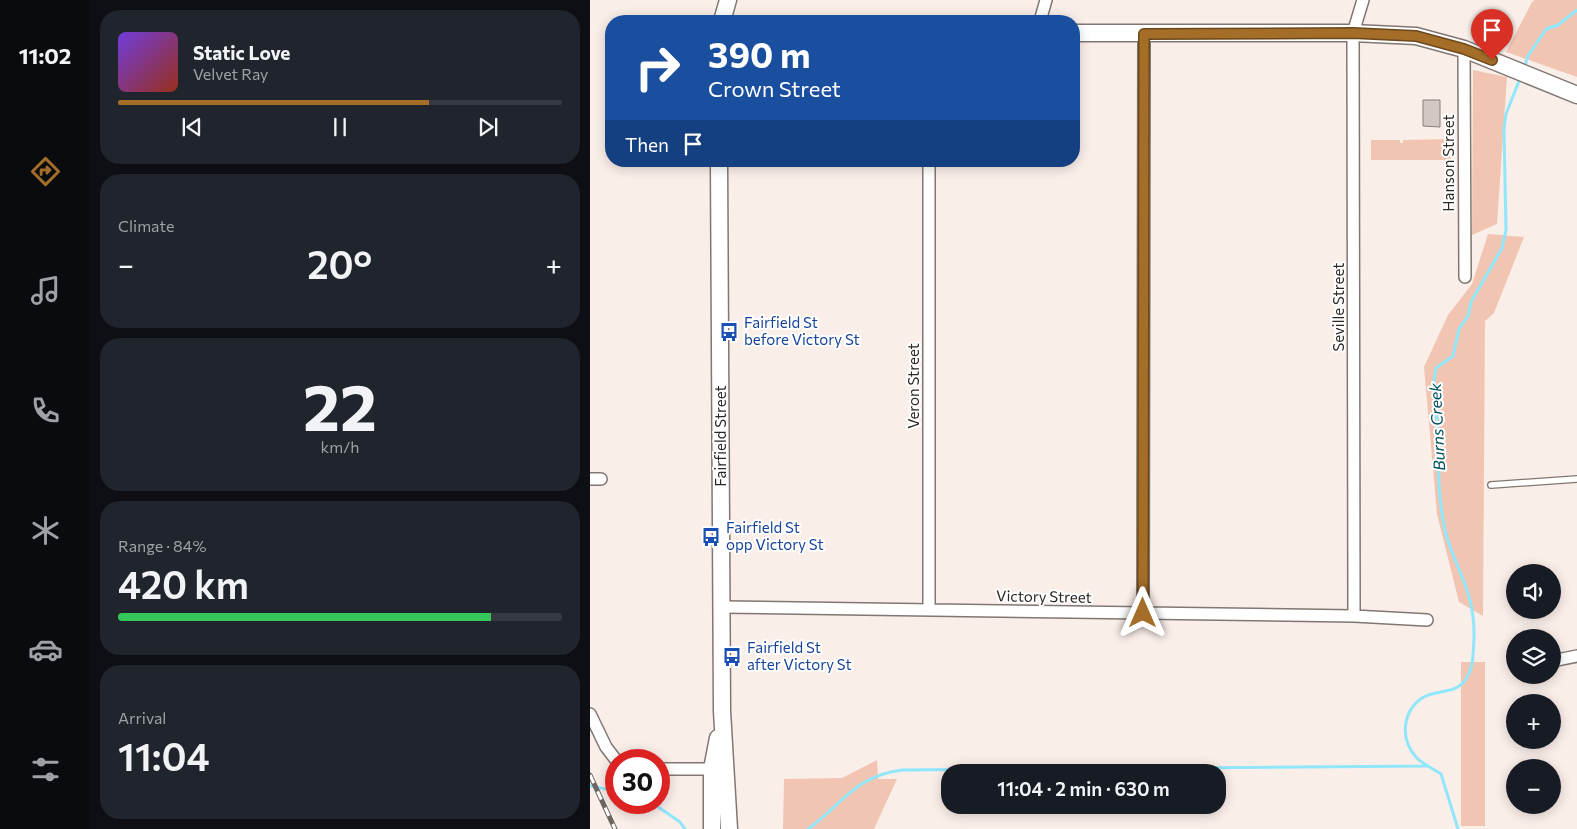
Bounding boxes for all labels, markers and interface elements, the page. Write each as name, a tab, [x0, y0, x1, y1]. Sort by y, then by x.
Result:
pin	[1471, 9, 1513, 60]
icon: arrive	[1478, 16, 1506, 44]
text: 390 m	[708, 32, 810, 75]
icon: right	[625, 35, 690, 100]
text: Static Love	[193, 41, 290, 64]
text: 11:02	[19, 42, 71, 69]
text: Velvet Ray	[193, 64, 268, 83]
text: Crown Street	[708, 75, 841, 102]
icon: previous	[178, 113, 206, 141]
icon: pause	[326, 113, 354, 141]
icon: next	[474, 113, 502, 141]
street label: Hanson Street	[1439, 114, 1457, 212]
icon: arrive	[679, 130, 707, 158]
text: Then	[625, 133, 669, 156]
icon: directions	[28, 154, 63, 189]
text: Climate	[118, 216, 174, 235]
text: 20°	[307, 240, 372, 287]
text: −	[118, 247, 134, 281]
text: +	[546, 247, 562, 281]
street label: Seville Street	[1329, 263, 1347, 351]
icon: music	[28, 273, 63, 308]
place label: Fairfield St before Victory St	[744, 313, 860, 348]
bus stop icon: Fairfield St before Victory St	[718, 321, 740, 343]
street label: Veron Street	[904, 343, 922, 429]
text: 22	[303, 365, 377, 444]
water label: Burns Creek	[1425, 382, 1448, 471]
street label: Fairfield Street	[711, 385, 729, 487]
icon: phone	[28, 393, 63, 428]
text: km/h	[321, 437, 359, 456]
icon: climate	[28, 513, 63, 548]
place label: Fairfield St opp Victory St	[726, 518, 824, 553]
bus stop icon: Fairfield St opp Victory St	[700, 526, 722, 548]
text: Range · 84%	[118, 536, 206, 555]
text: 420 km	[118, 560, 249, 607]
map controls	[1506, 564, 1561, 814]
button: sound	[1506, 564, 1561, 619]
street label: Victory Street	[996, 586, 1092, 606]
position arrow	[1116, 586, 1168, 638]
button: layers	[1506, 629, 1561, 684]
icon: car	[28, 632, 63, 667]
place label: Fairfield St after Victory St	[747, 638, 852, 673]
bus stop icon: Fairfield St after Victory St	[721, 646, 743, 668]
button: +	[1506, 694, 1561, 749]
text: Arrival	[118, 708, 166, 727]
text: 11:04	[118, 732, 210, 779]
speed limit sign: 30	[605, 749, 670, 814]
icon: filters	[28, 752, 63, 787]
button: −	[1506, 759, 1561, 814]
text: 11:04 · 2 min · 630 m	[997, 777, 1170, 800]

